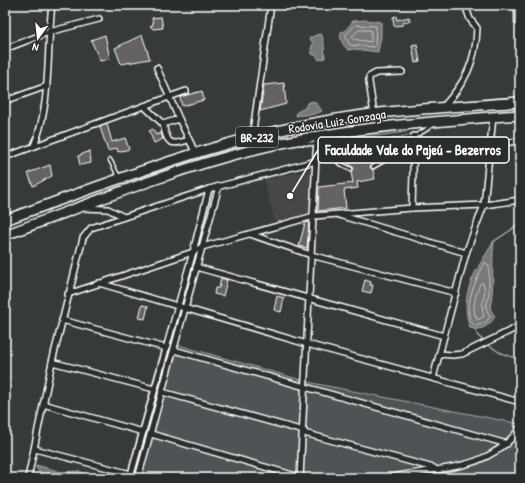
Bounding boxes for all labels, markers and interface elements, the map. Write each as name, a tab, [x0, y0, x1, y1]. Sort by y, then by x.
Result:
north arrow	[18, 18, 58, 58]
text: N	[31, 40, 40, 55]
street label: Rodovia Luiz Gonzaga	[287, 104, 387, 138]
road number: BR-232	[236, 127, 278, 147]
callout: Faculdade Vale do Pajeú - Bezerros	[318, 137, 509, 163]
text: Faculdade Vale do Pajeú - Bezerros	[324, 140, 501, 160]

